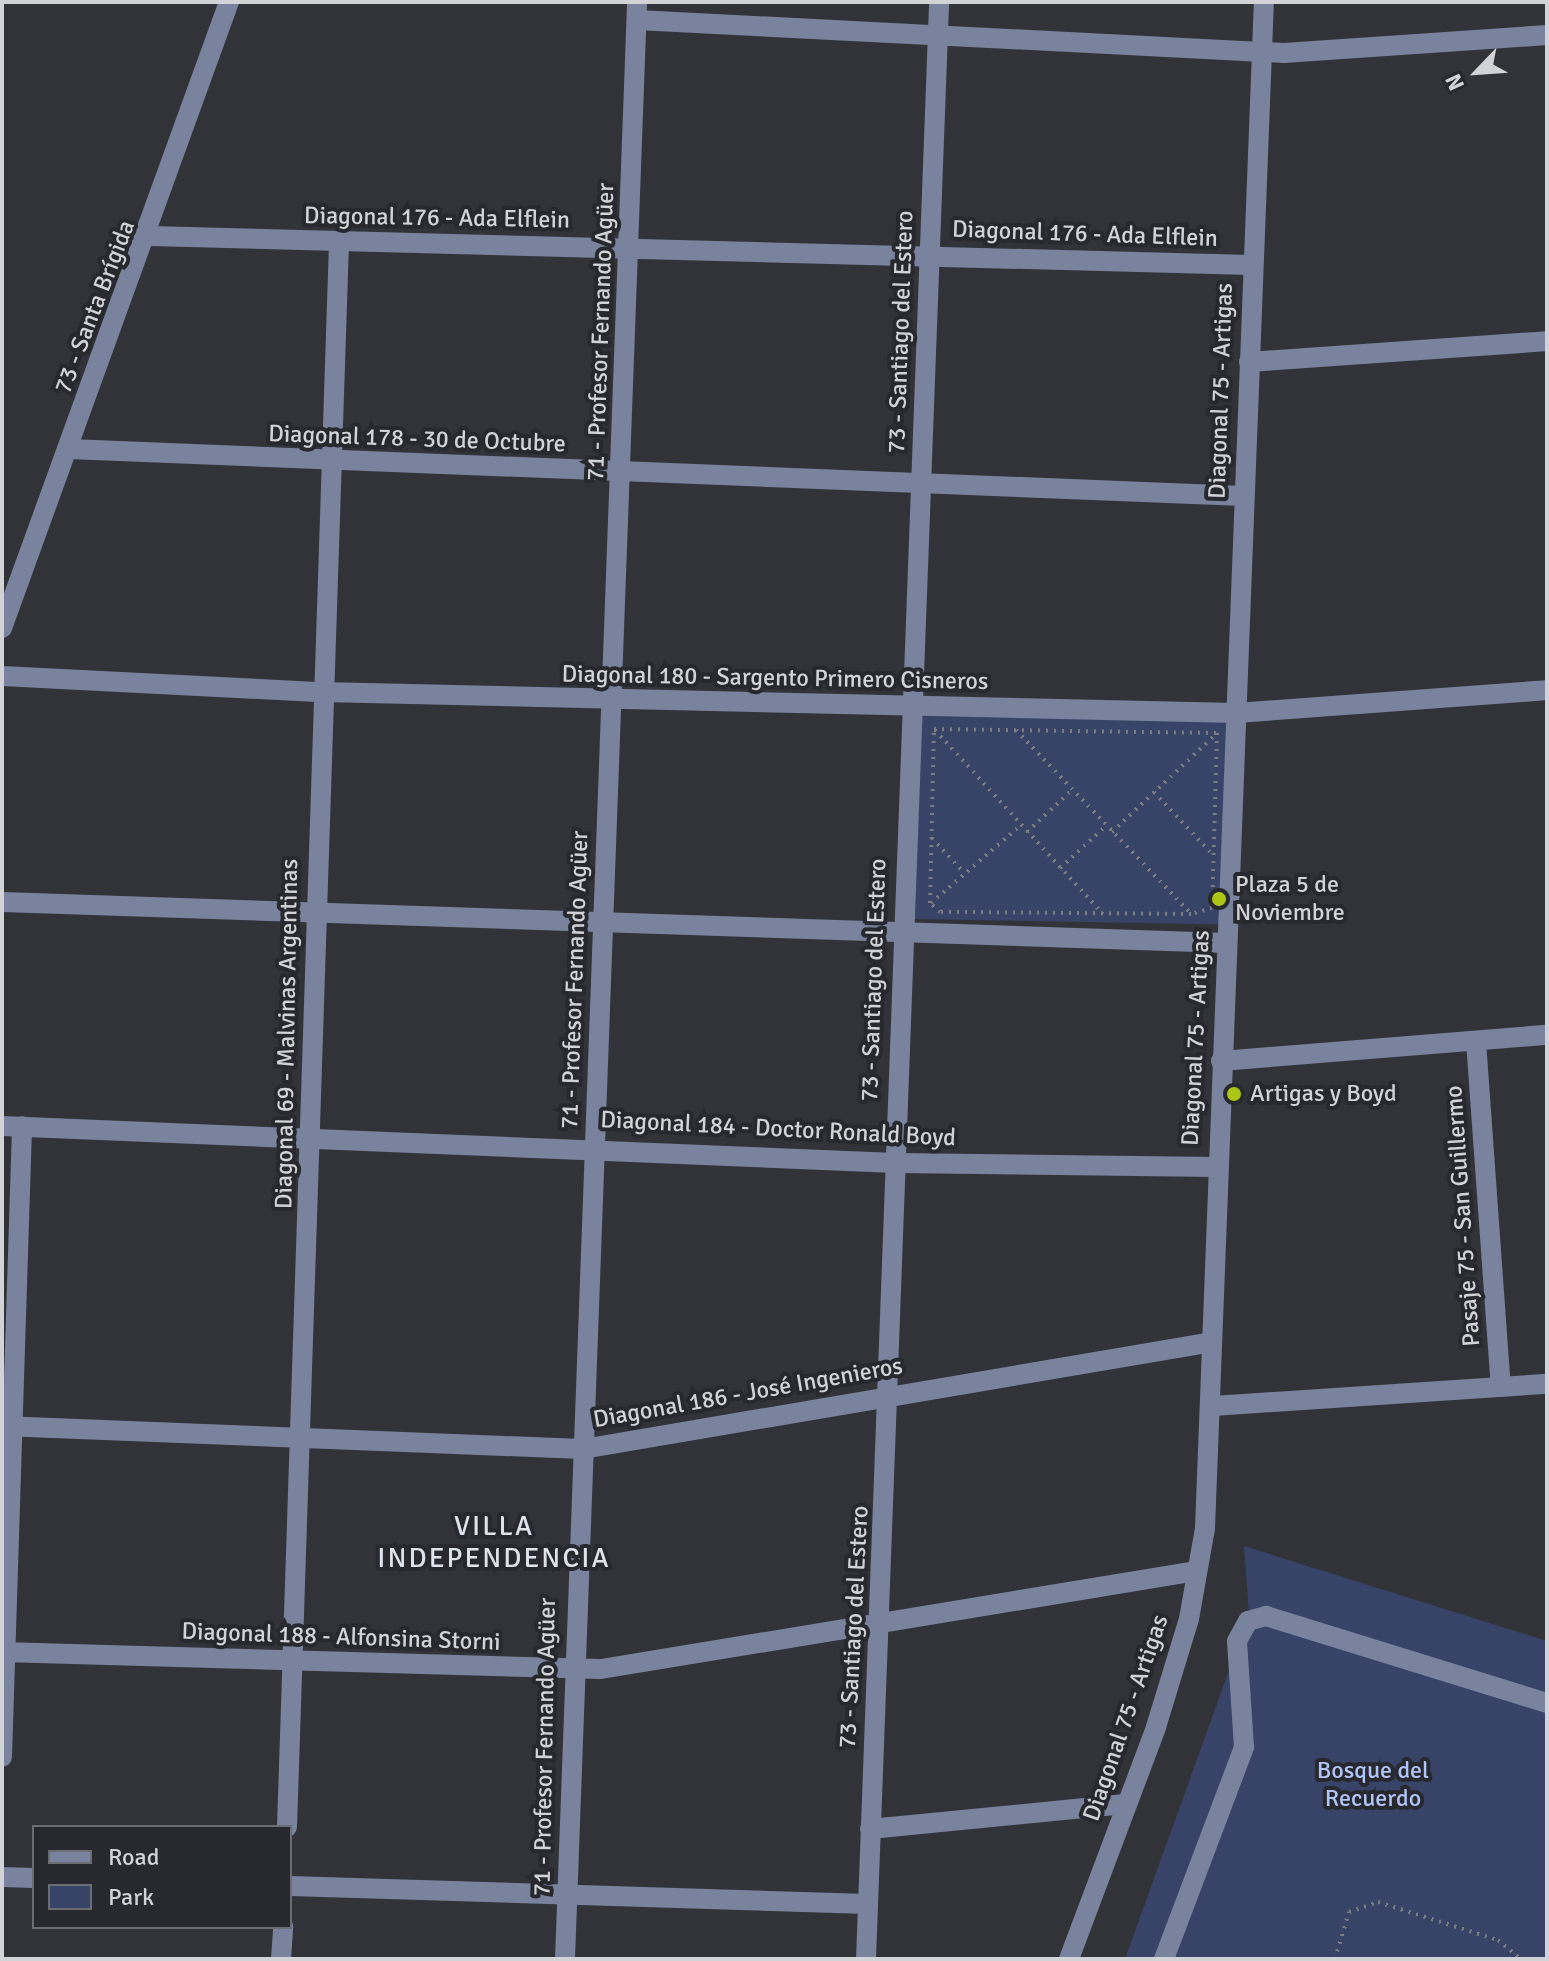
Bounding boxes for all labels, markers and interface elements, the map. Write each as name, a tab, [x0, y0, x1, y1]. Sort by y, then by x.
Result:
north arrow	[1437, 32, 1517, 112]
text: N	[1439, 70, 1470, 95]
street label: 71 - Profesor Fernando Agüer	[581, 182, 621, 482]
street label: Diagonal 176 - Ada Elflein	[304, 201, 570, 235]
street label: 73 - Santiago del Estero	[882, 210, 920, 454]
street label: Diagonal 176 - Ada Elflein	[952, 215, 1218, 253]
street label: 73 - Santa Brígida	[49, 216, 141, 398]
street label: Diagonal 75 - Artigas	[1203, 282, 1239, 500]
street label: Diagonal 178 - 30 de Octubre	[268, 419, 566, 459]
street label: Diagonal 180 - Sargento Primero Cisneros	[561, 660, 989, 696]
street label: 71 - Profesor Fernando Agüer	[555, 830, 595, 1130]
street label: 73 - Santiago del Estero	[855, 858, 893, 1102]
street label: Diagonal 69 - Malvinas Argentinas	[270, 859, 304, 1209]
place label: Plaza 5 de Noviembre	[1235, 871, 1345, 927]
marker: Plaza 5 de Noviembre	[1210, 890, 1228, 908]
street label: Diagonal 75 - Artigas	[1176, 929, 1216, 1147]
place label: Artigas y Boyd	[1250, 1080, 1397, 1108]
street label: Pasaje 75 - San Guillermo	[1440, 1084, 1486, 1348]
marker: Artigas y Boyd	[1225, 1085, 1243, 1103]
street label: Diagonal 184 - Doctor Ronald Boyd	[600, 1105, 956, 1153]
street label: Diagonal 186 - José Ingenieros	[591, 1352, 905, 1434]
street label: 73 - Santiago del Estero	[833, 1505, 875, 1749]
district label: VILLA INDEPENDENCIA	[377, 1509, 611, 1575]
street label: 71 - Profesor Fernando Agüer	[528, 1598, 562, 1896]
street label: Diagonal 75 - Artigas	[1077, 1611, 1175, 1825]
street label: Diagonal 188 - Alfonsina Storni	[181, 1617, 501, 1657]
park label: Bosque del Recuerdo	[1317, 1757, 1429, 1813]
legend	[32, 1825, 292, 1929]
text: Road	[108, 1842, 159, 1872]
text: Park	[108, 1882, 154, 1912]

